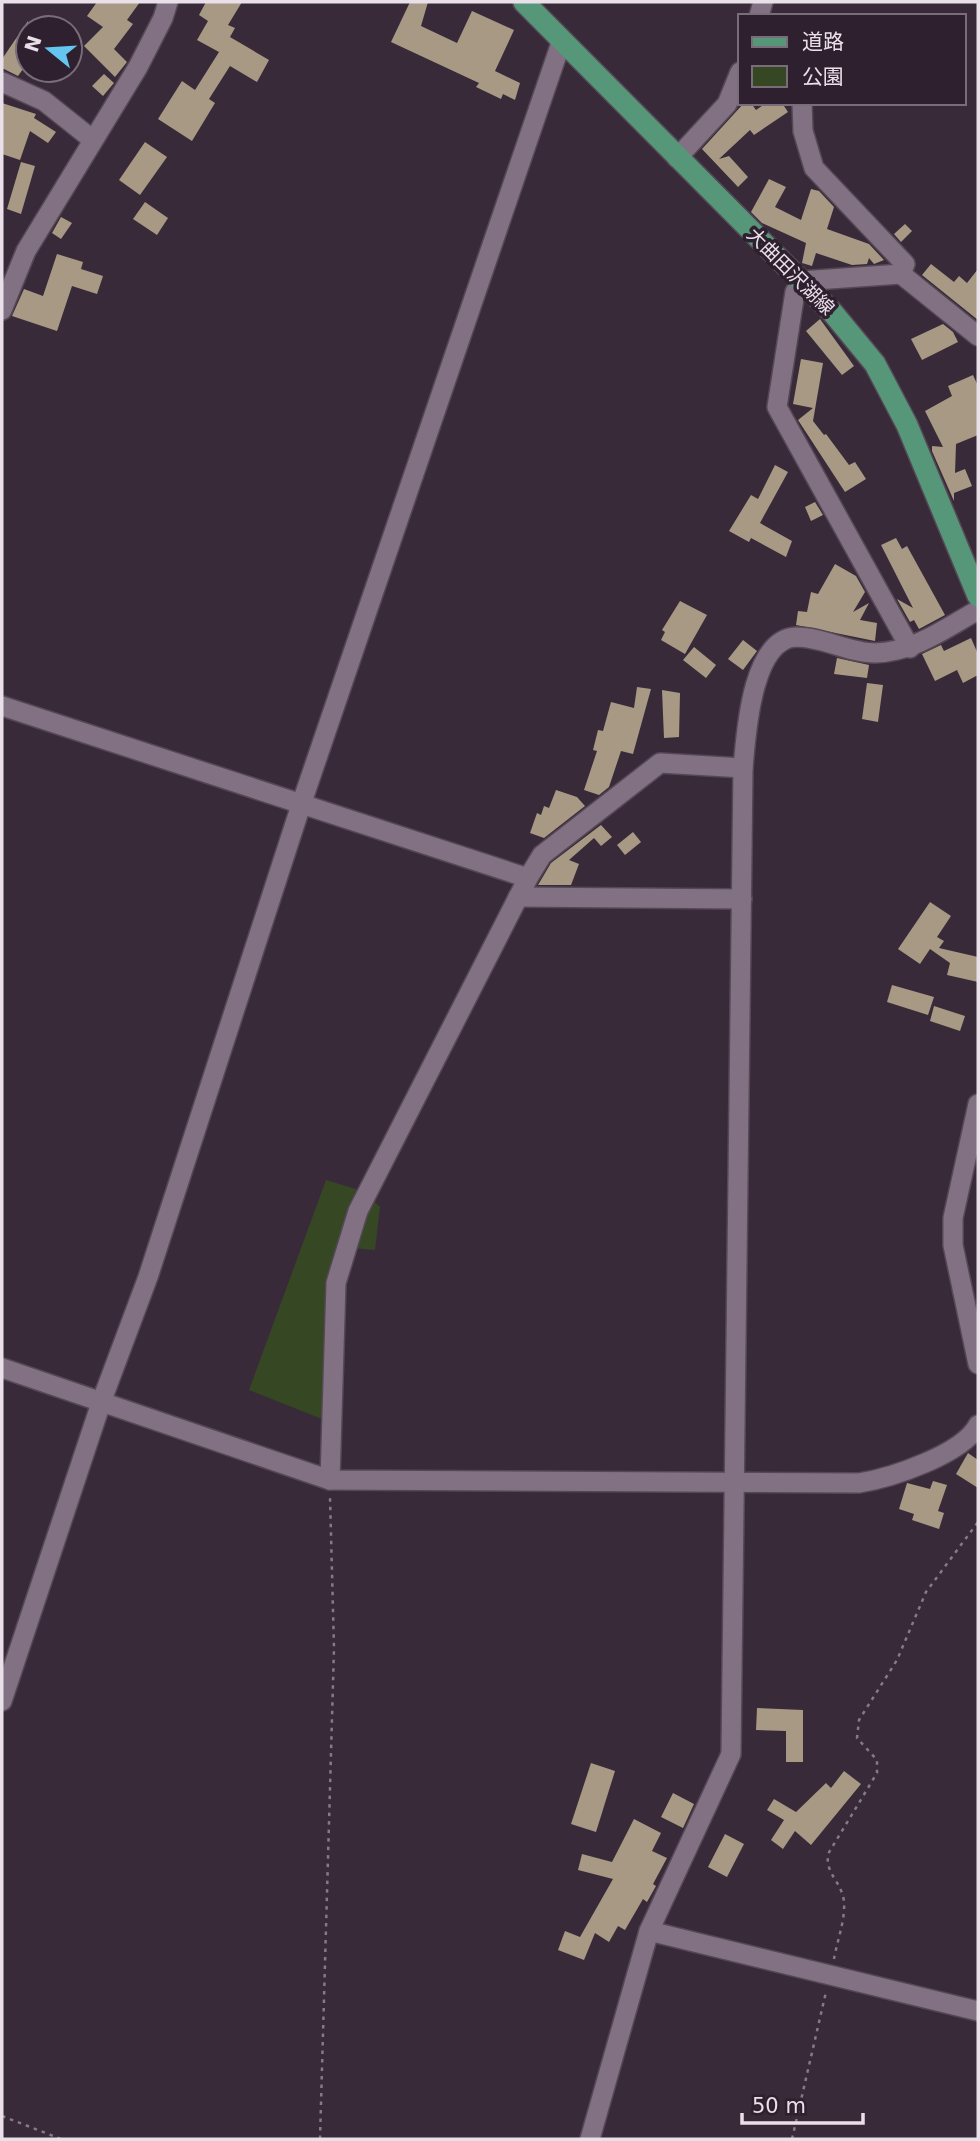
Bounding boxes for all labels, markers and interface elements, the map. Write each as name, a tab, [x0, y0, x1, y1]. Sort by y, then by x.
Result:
north arrow	[14, 14, 84, 84]
legend	[738, 14, 966, 105]
text: 道路	[802, 30, 844, 54]
text: N	[20, 33, 46, 55]
text: 公園	[802, 65, 844, 89]
street label: 大曲田沢湖線	[743, 223, 839, 319]
scale bar	[742, 2082, 863, 2126]
text: 50 m	[752, 2094, 806, 2118]

